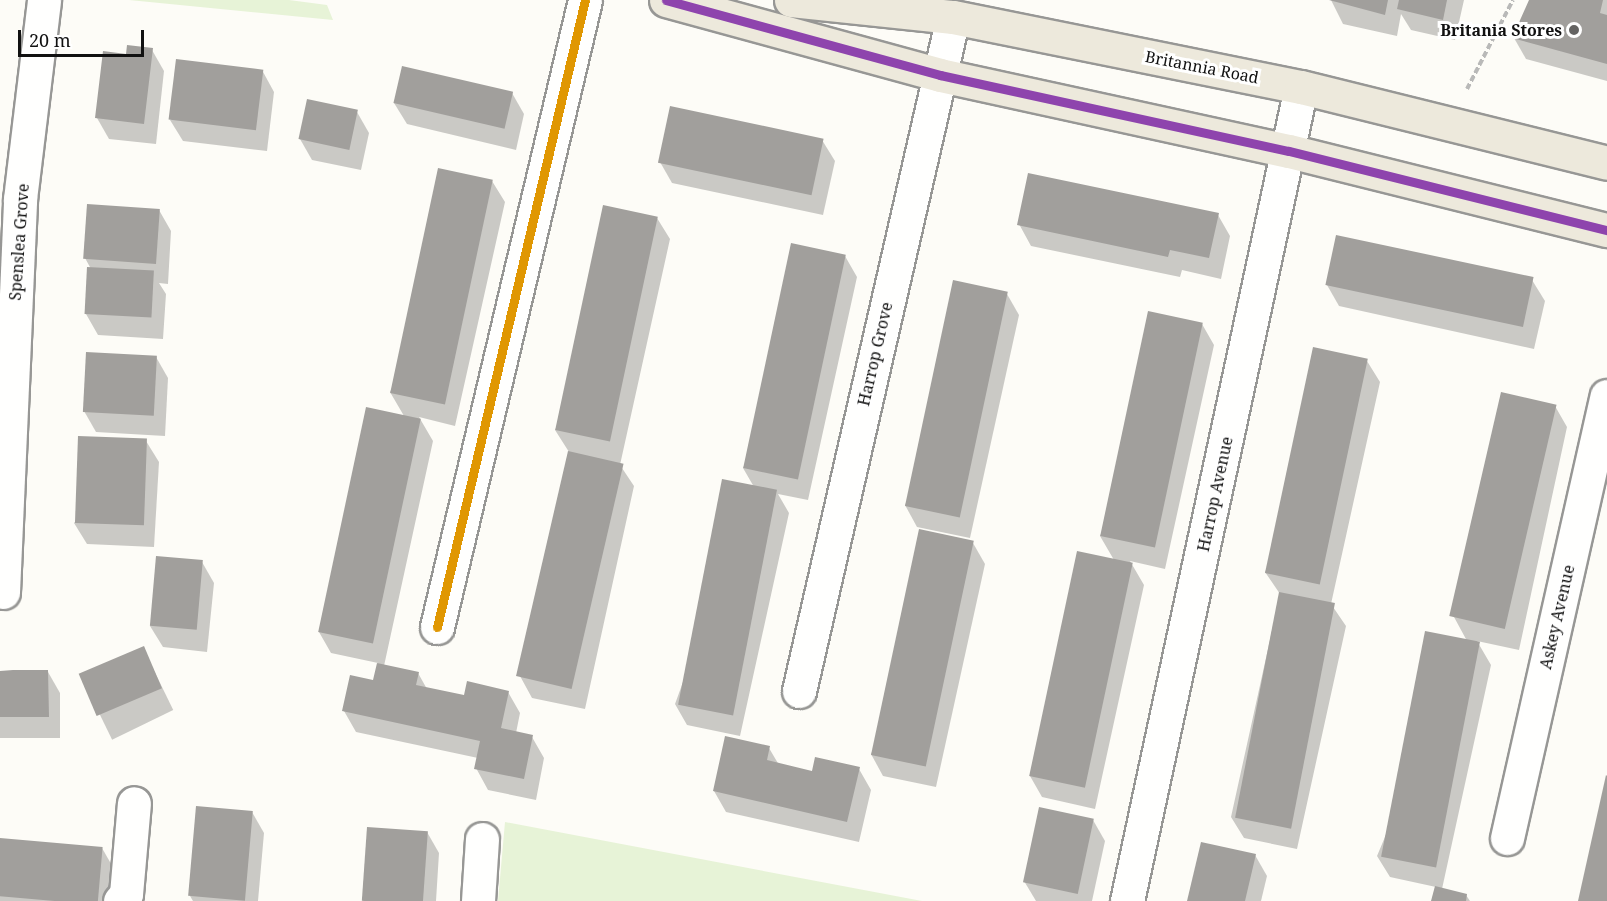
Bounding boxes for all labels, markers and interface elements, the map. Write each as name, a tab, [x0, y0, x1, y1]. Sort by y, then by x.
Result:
scale bar	[21, 18, 147, 56]
place label: Britania Stores	[1440, 20, 1562, 40]
marker: Britania Stores	[1567, 23, 1581, 37]
text: 20 m	[29, 28, 71, 52]
street label: Britannia Road	[1144, 47, 1260, 87]
street label: Spenslea Grove	[5, 183, 33, 301]
street label: Harrop Grove	[854, 300, 896, 408]
street label: Harrop Avenue	[1193, 435, 1237, 553]
street label: Askey Avenue	[1536, 563, 1578, 671]

